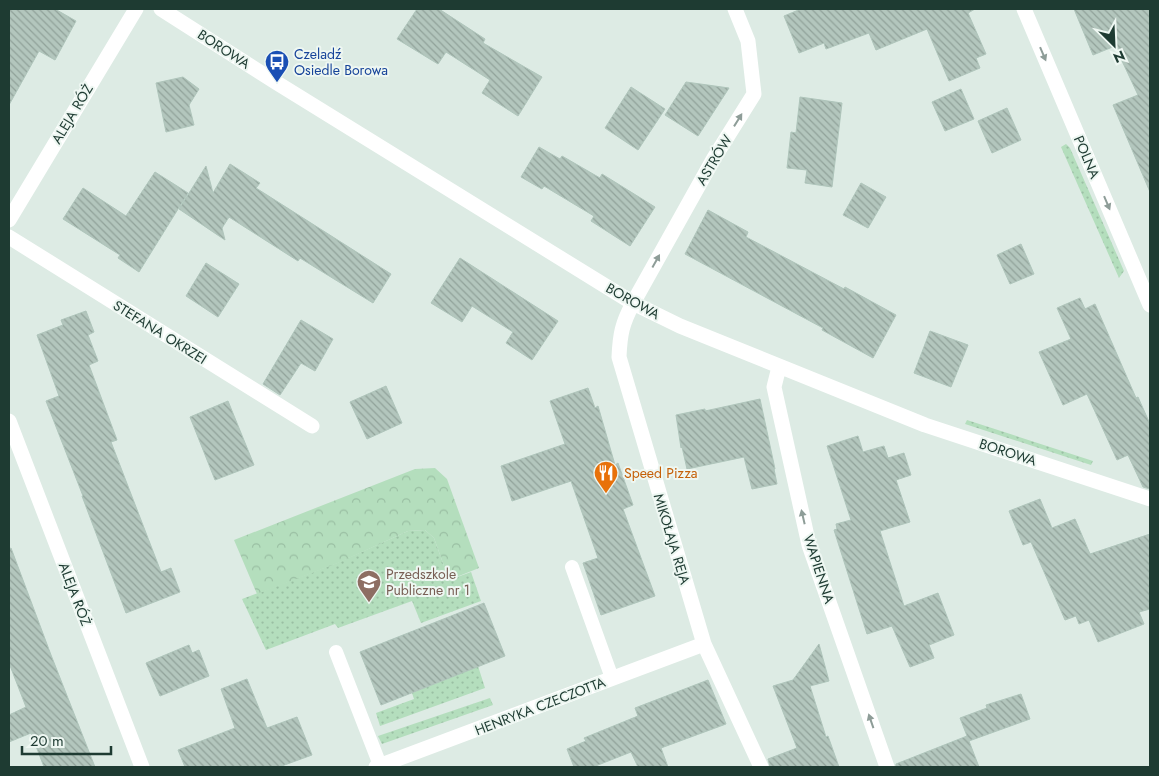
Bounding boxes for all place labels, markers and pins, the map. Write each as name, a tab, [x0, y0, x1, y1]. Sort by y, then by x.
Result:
place label: Czeladź Osiedle Borowa	[294, 44, 388, 80]
bus stop icon: Czeladź Osiedle Borowa	[264, 49, 290, 83]
restaurant icon: Speed Pizza	[593, 460, 619, 494]
place label: Speed Pizza	[624, 463, 698, 483]
place label: Przedszkole Publiczne nr 1	[386, 564, 470, 600]
school or university icon: Przedszkole Publiczne nr 1	[356, 569, 382, 603]

